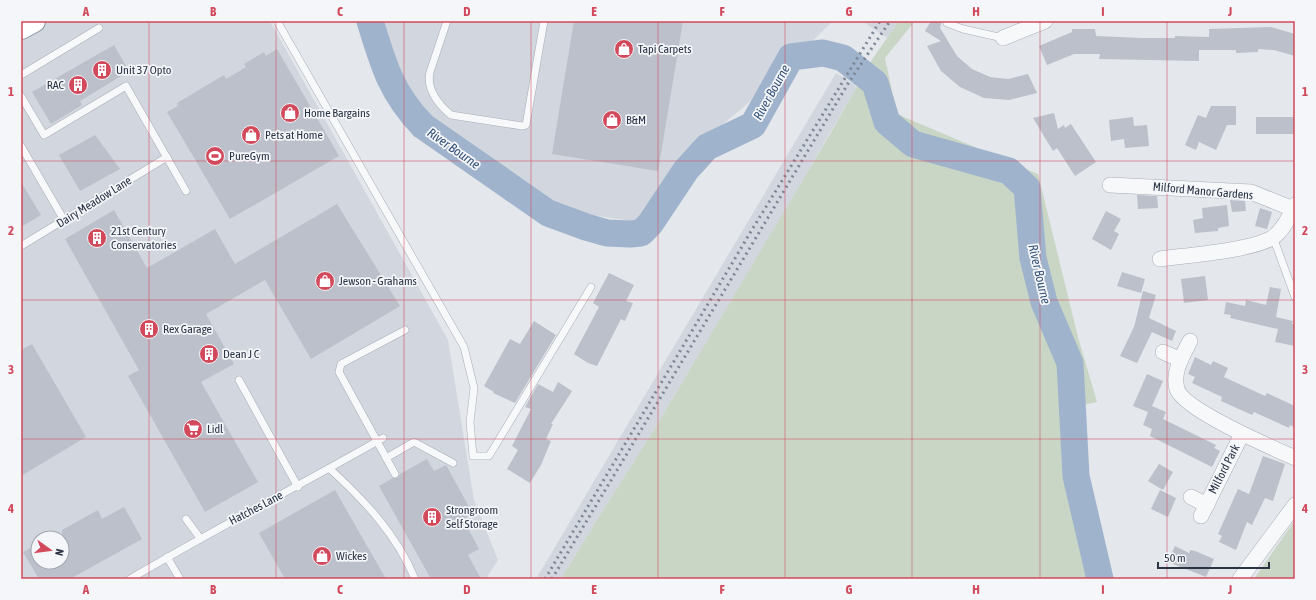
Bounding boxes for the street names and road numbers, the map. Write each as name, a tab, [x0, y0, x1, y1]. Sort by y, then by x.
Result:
street label: Dairy Meadow Lane	[54, 173, 134, 231]
street label: Milford Manor Gardens	[1152, 180, 1254, 202]
street label: Milford Park	[1206, 441, 1243, 496]
street label: Hatches Lane	[227, 488, 285, 528]

